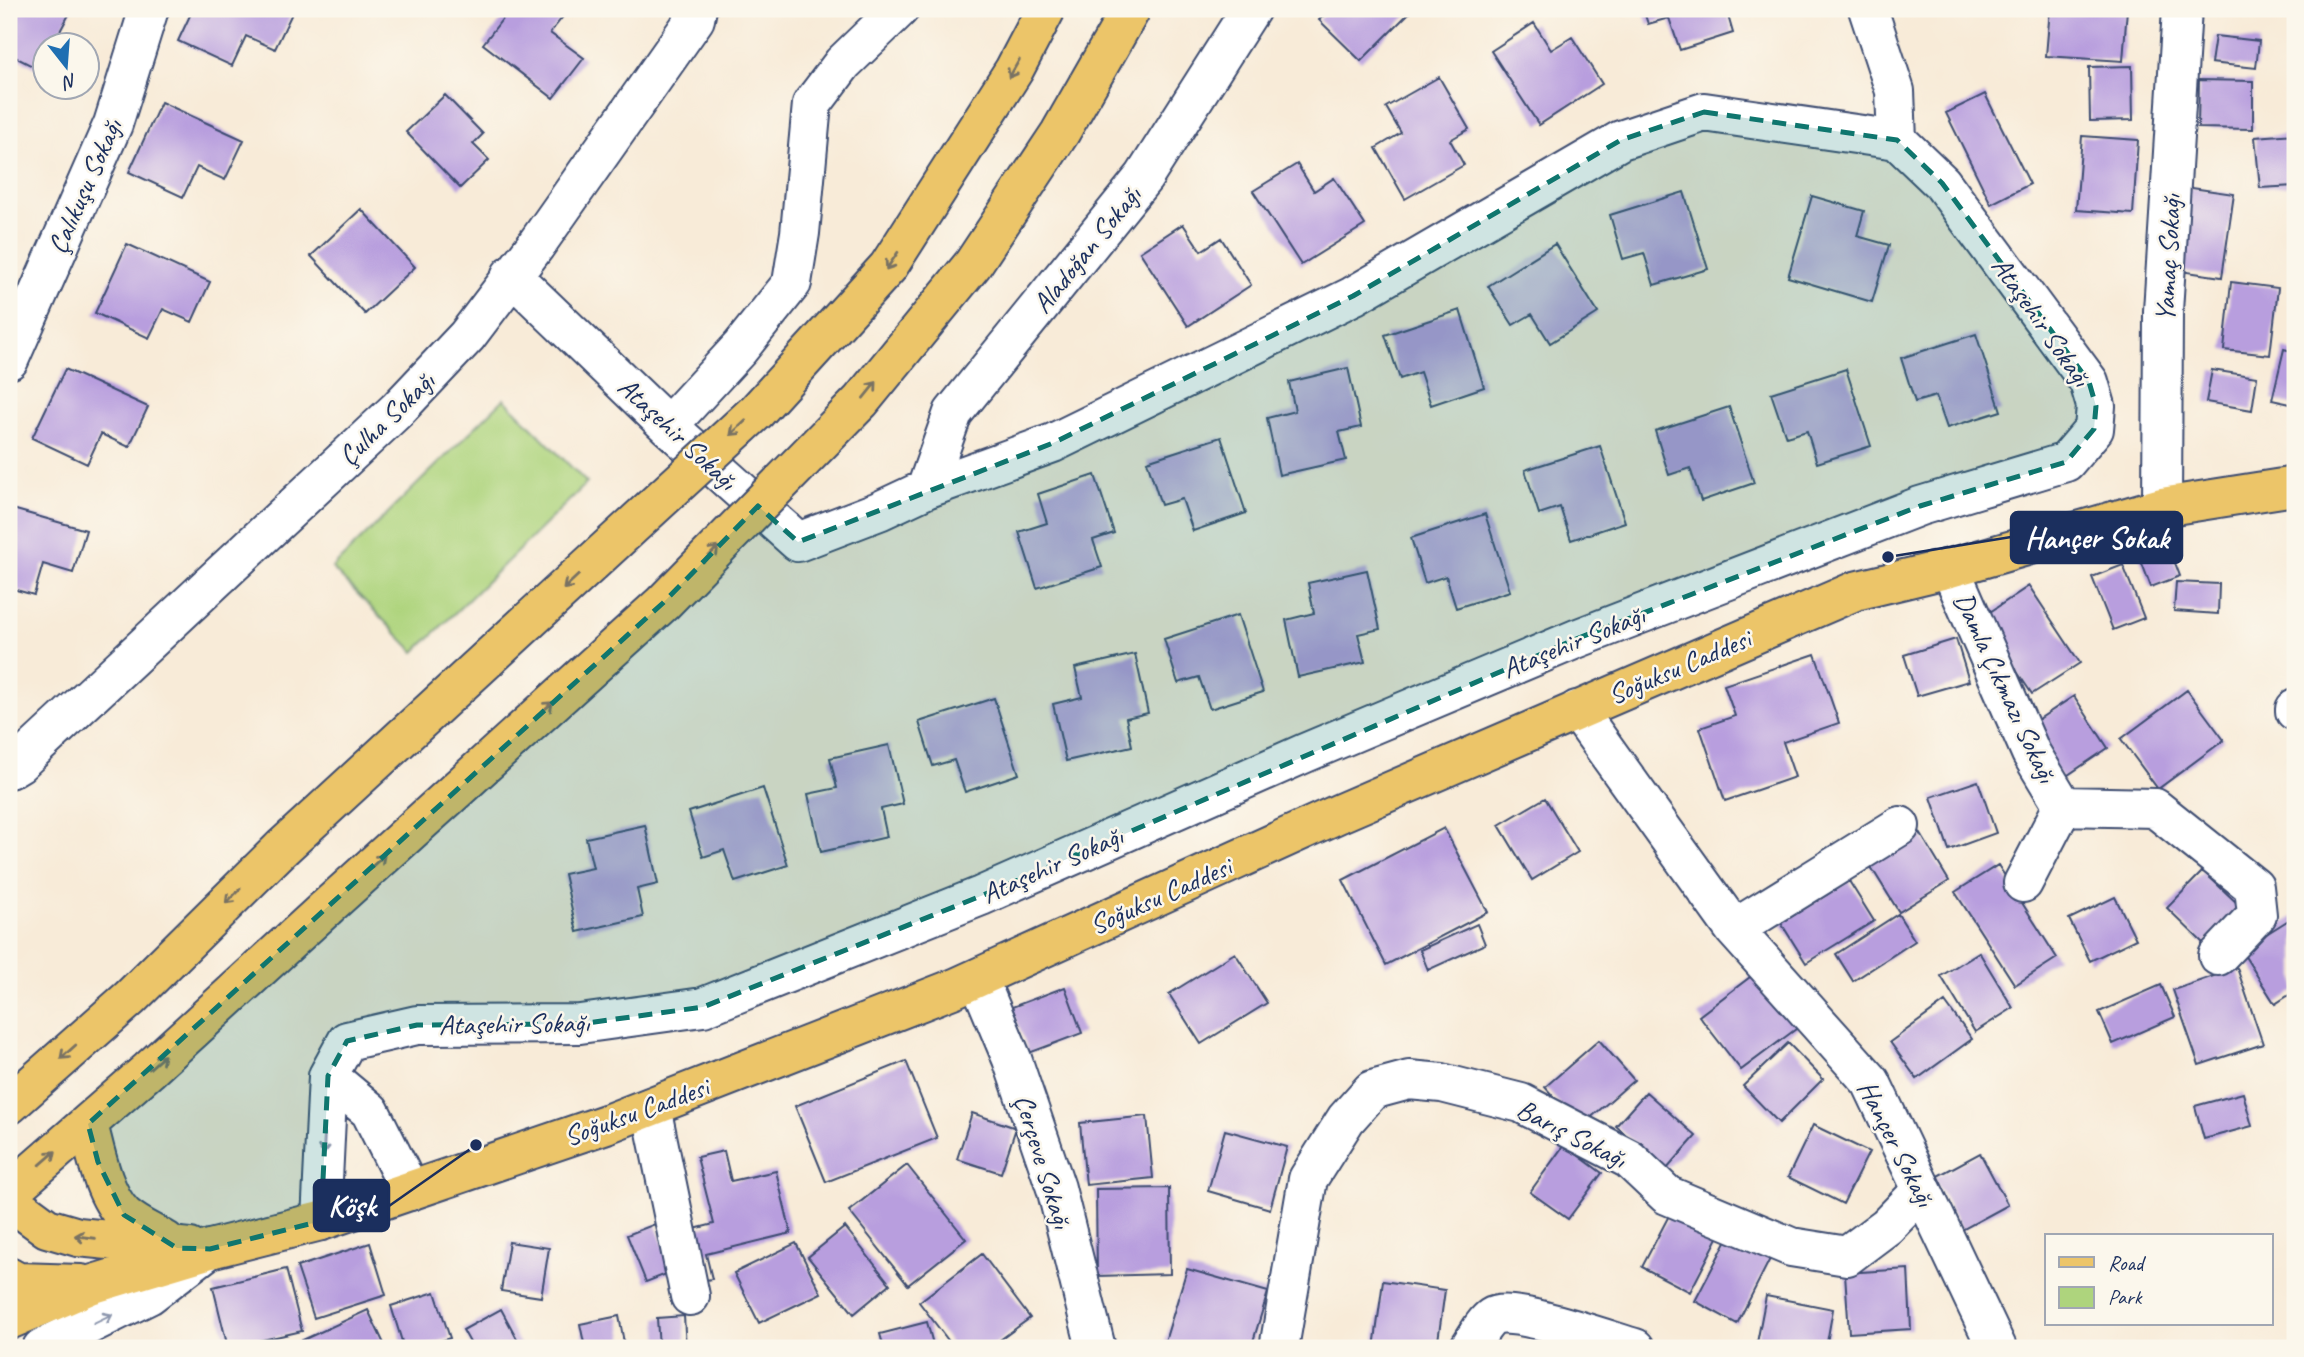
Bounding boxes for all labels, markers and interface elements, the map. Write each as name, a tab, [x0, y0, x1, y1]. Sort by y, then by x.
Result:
north arrow	[32, 32, 102, 102]
one-way arrow	[1007, 58, 1020, 79]
text: N	[58, 68, 80, 95]
street label: Çalıkuşu Sokağı	[39, 112, 131, 259]
street label: Aladoğan Sokağı	[1024, 177, 1150, 320]
street label: Yamaç Sokağı	[2147, 192, 2188, 323]
street label: Ataşehir Sokağı	[1984, 250, 2100, 394]
one-way arrow	[885, 251, 899, 270]
street label: Çulha Sokağı	[331, 363, 444, 474]
street label: Ataşehir Sokağı	[611, 369, 746, 499]
one-way arrow	[862, 382, 877, 400]
one-way arrow	[729, 420, 747, 436]
callout: Hançer Sokak	[2011, 512, 2182, 563]
text: Hançer Sokak	[2025, 519, 2172, 557]
one-way arrow	[703, 545, 720, 562]
one-way arrow	[562, 574, 580, 590]
street label: Damla Çıkmazı Sokağı	[1945, 587, 2066, 790]
street label: Ataşehir Sokağı	[1497, 596, 1651, 686]
street label: Soğuksu Caddesi	[1603, 619, 1759, 712]
one-way arrow	[536, 701, 553, 718]
street label: Ataşehir Sokağı	[976, 817, 1130, 911]
street label: Soğuksu Caddesi	[1084, 847, 1240, 942]
one-way arrow	[368, 854, 386, 870]
one-way arrow	[225, 887, 242, 904]
street label: Ataşehir Sokağı	[439, 1005, 591, 1042]
one-way arrow	[60, 1044, 77, 1061]
one-way arrow	[148, 1054, 166, 1070]
street label: Soğuksu Caddesi	[559, 1068, 717, 1154]
street label: Hançer Sokağı	[1850, 1074, 1944, 1214]
street label: Çerçeve Sokağı	[1006, 1090, 1081, 1234]
street label: Barış Sokağı	[1511, 1091, 1634, 1177]
one-way arrow	[318, 1132, 331, 1155]
one-way arrow	[39, 1150, 57, 1166]
callout: Köşk	[314, 1180, 389, 1231]
text: Köşk	[328, 1187, 378, 1225]
one-way arrow	[74, 1230, 96, 1243]
legend	[2045, 1234, 2272, 1326]
text: Road	[2108, 1250, 2147, 1276]
text: Park	[2108, 1284, 2143, 1310]
one-way arrow	[93, 1312, 113, 1326]

